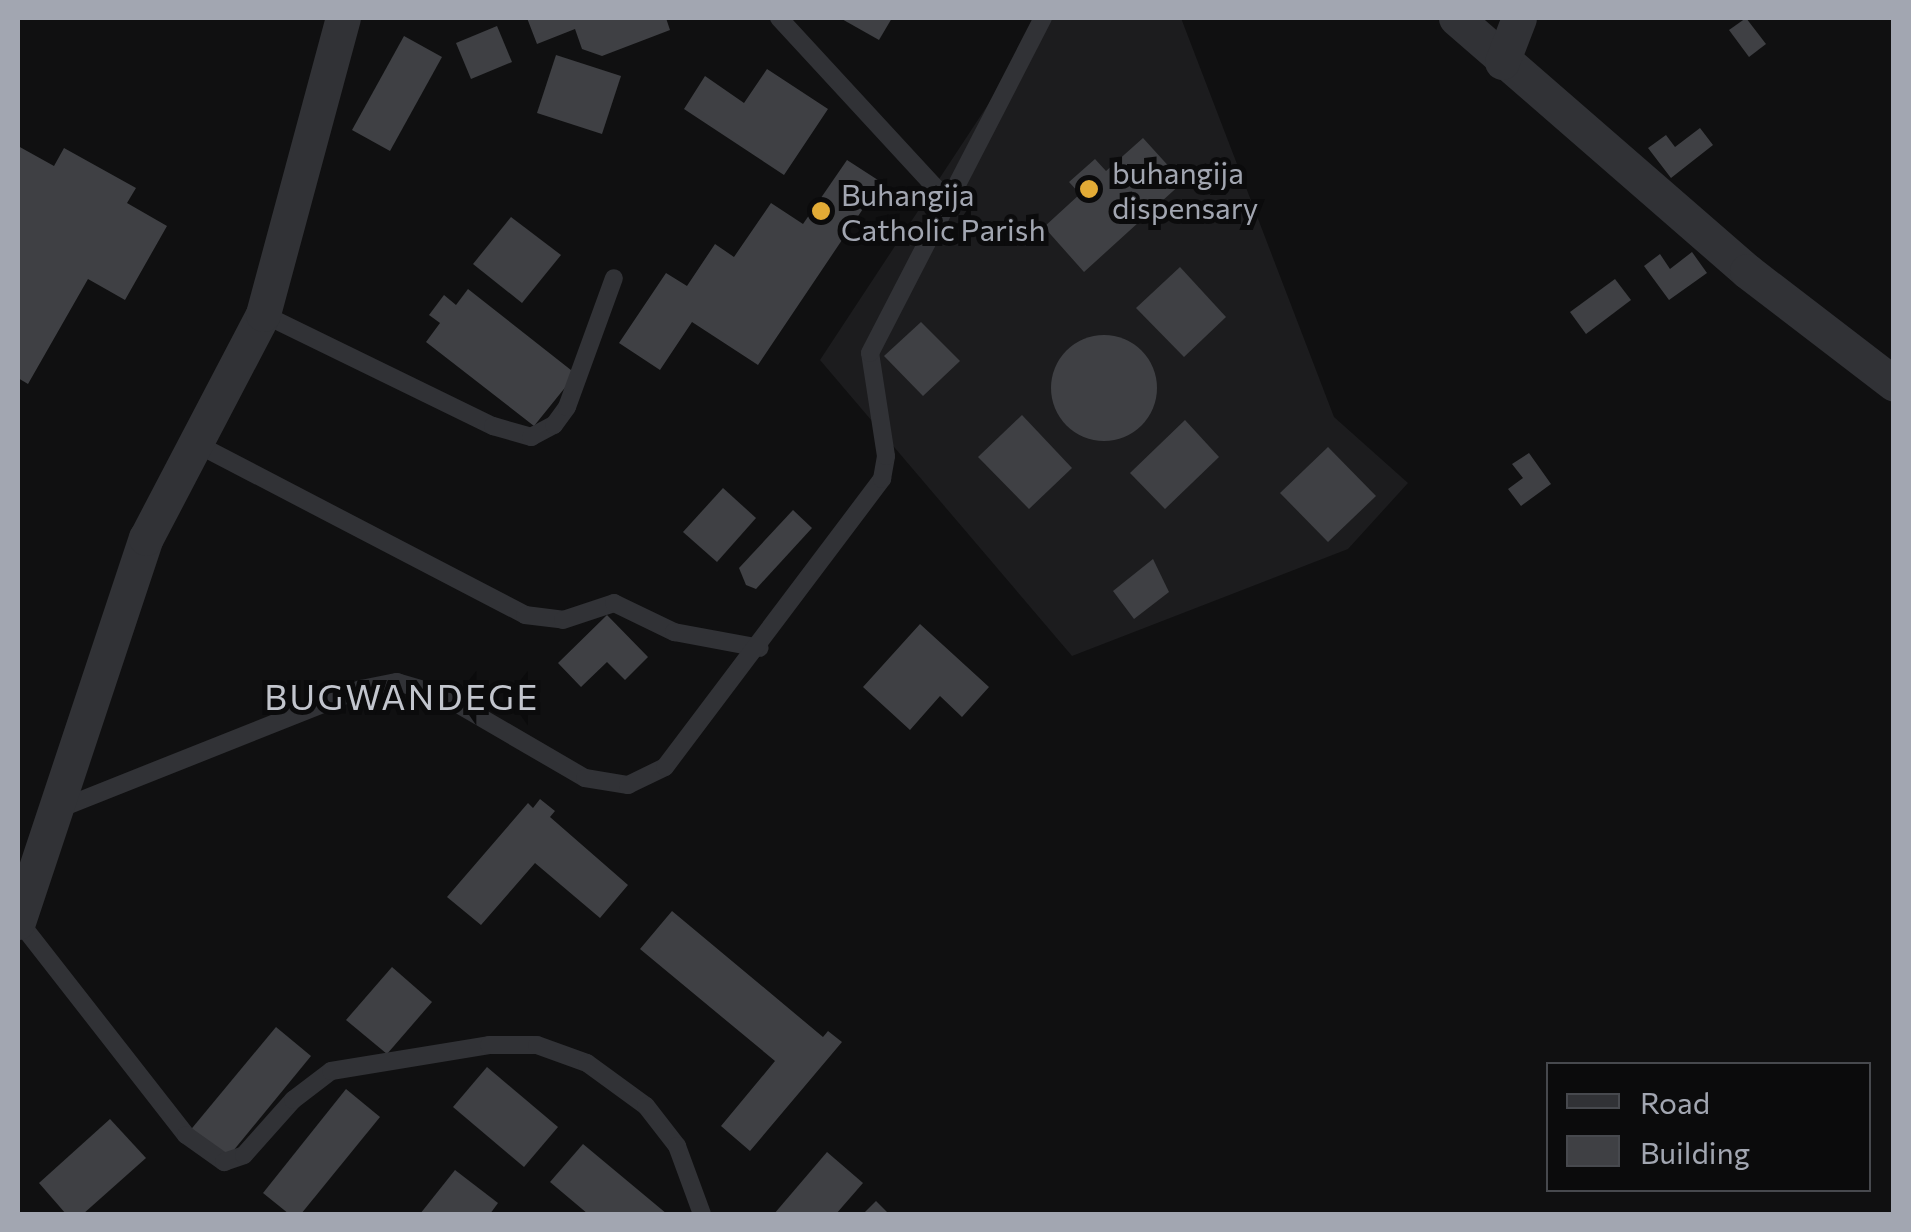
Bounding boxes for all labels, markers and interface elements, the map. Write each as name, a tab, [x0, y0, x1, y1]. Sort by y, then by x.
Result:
place label: buhangija dispensary	[1112, 154, 1258, 224]
place label: Buhangija Catholic Parish	[841, 176, 1046, 246]
marker: buhangija dispensary	[1076, 176, 1102, 202]
marker: Buhangija Catholic Parish	[810, 200, 832, 222]
district label: BUGWANDEGE	[264, 675, 540, 717]
legend	[1546, 1062, 1871, 1192]
text: Road	[1640, 1083, 1710, 1120]
text: Building	[1640, 1133, 1750, 1170]

